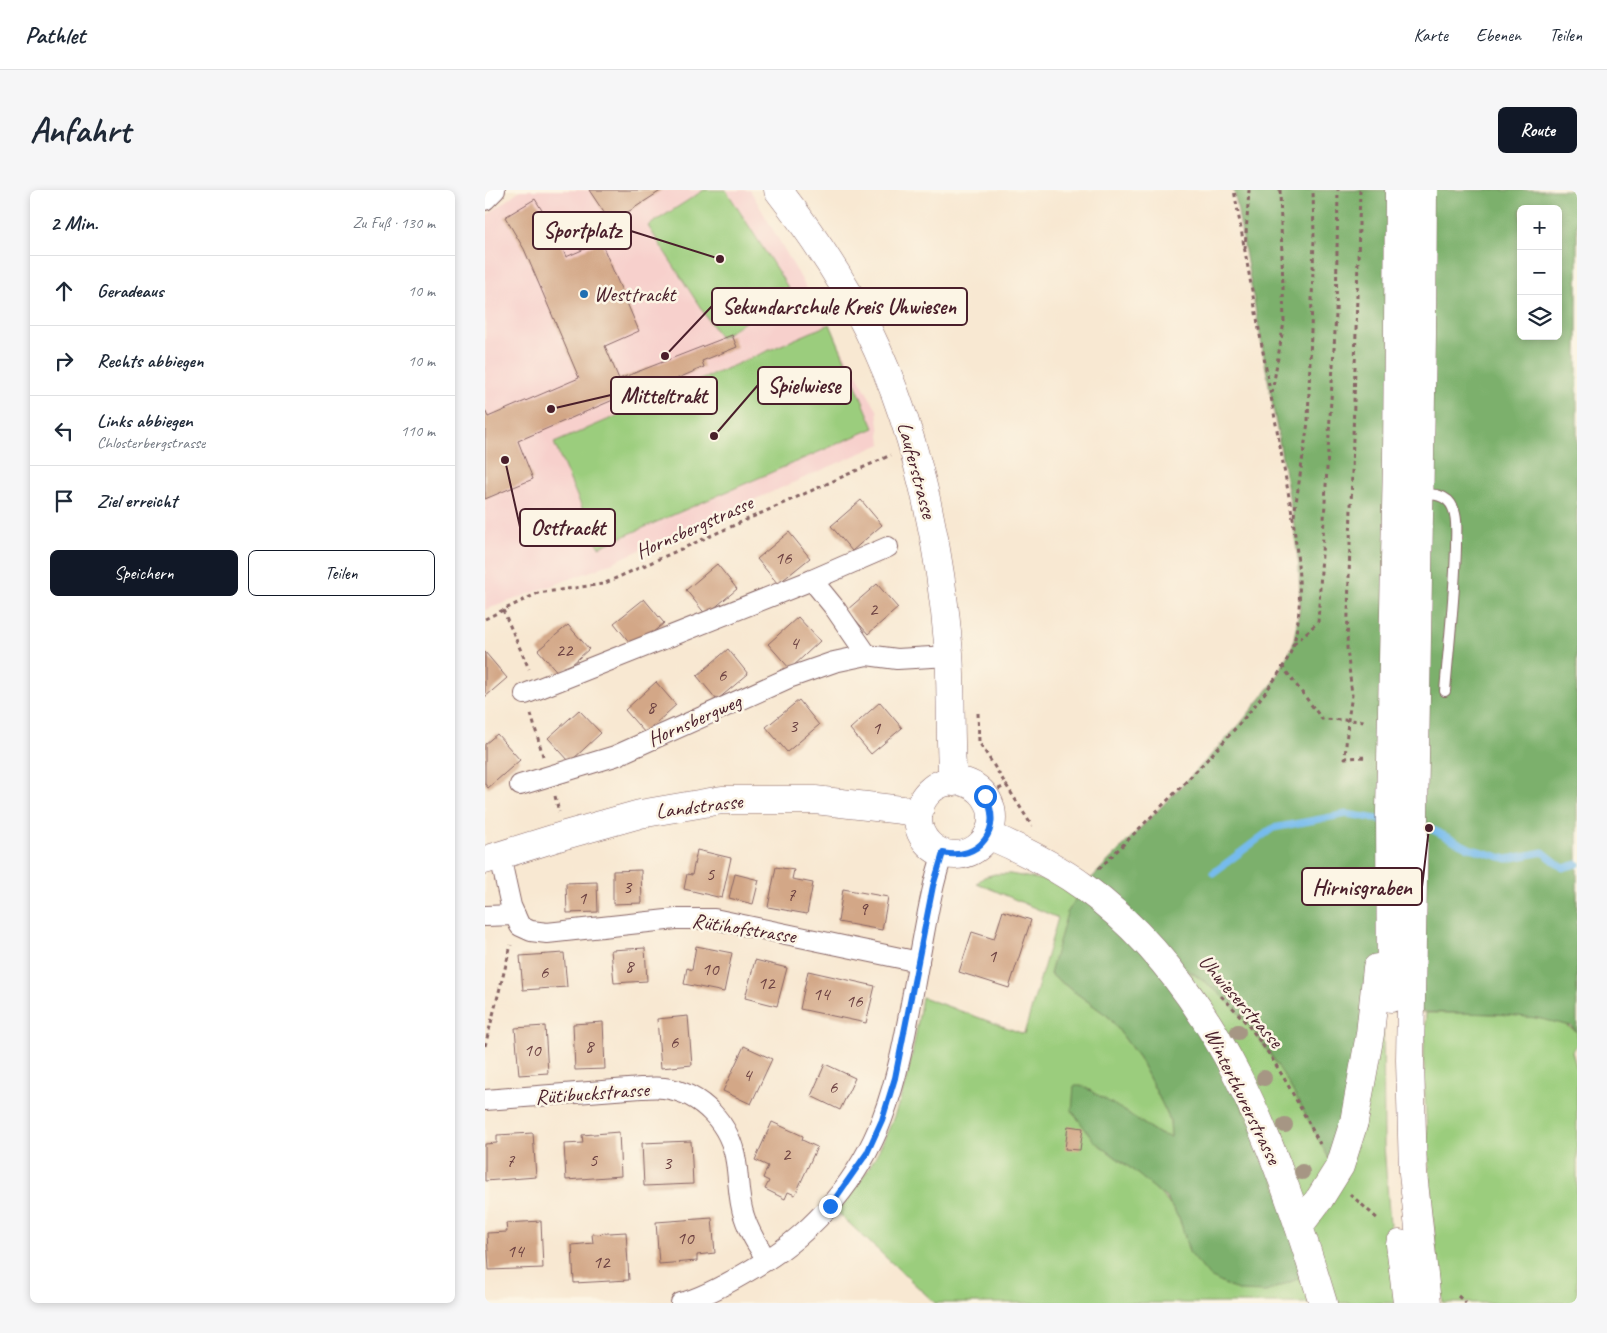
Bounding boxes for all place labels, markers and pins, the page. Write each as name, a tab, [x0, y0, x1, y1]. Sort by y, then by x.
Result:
callout: Sportplatz	[533, 212, 631, 249]
place label: Westtrackt	[594, 281, 677, 307]
marker: Westtrackt	[578, 288, 590, 300]
callout: Sekundarschule Kreis Uhwiesen	[712, 288, 967, 325]
callout: Spielwiese	[758, 367, 851, 404]
callout: Mitteltrakt	[611, 377, 717, 414]
callout: Osttrackt	[520, 509, 615, 546]
callout: Hirnisgraben	[1302, 868, 1422, 905]

